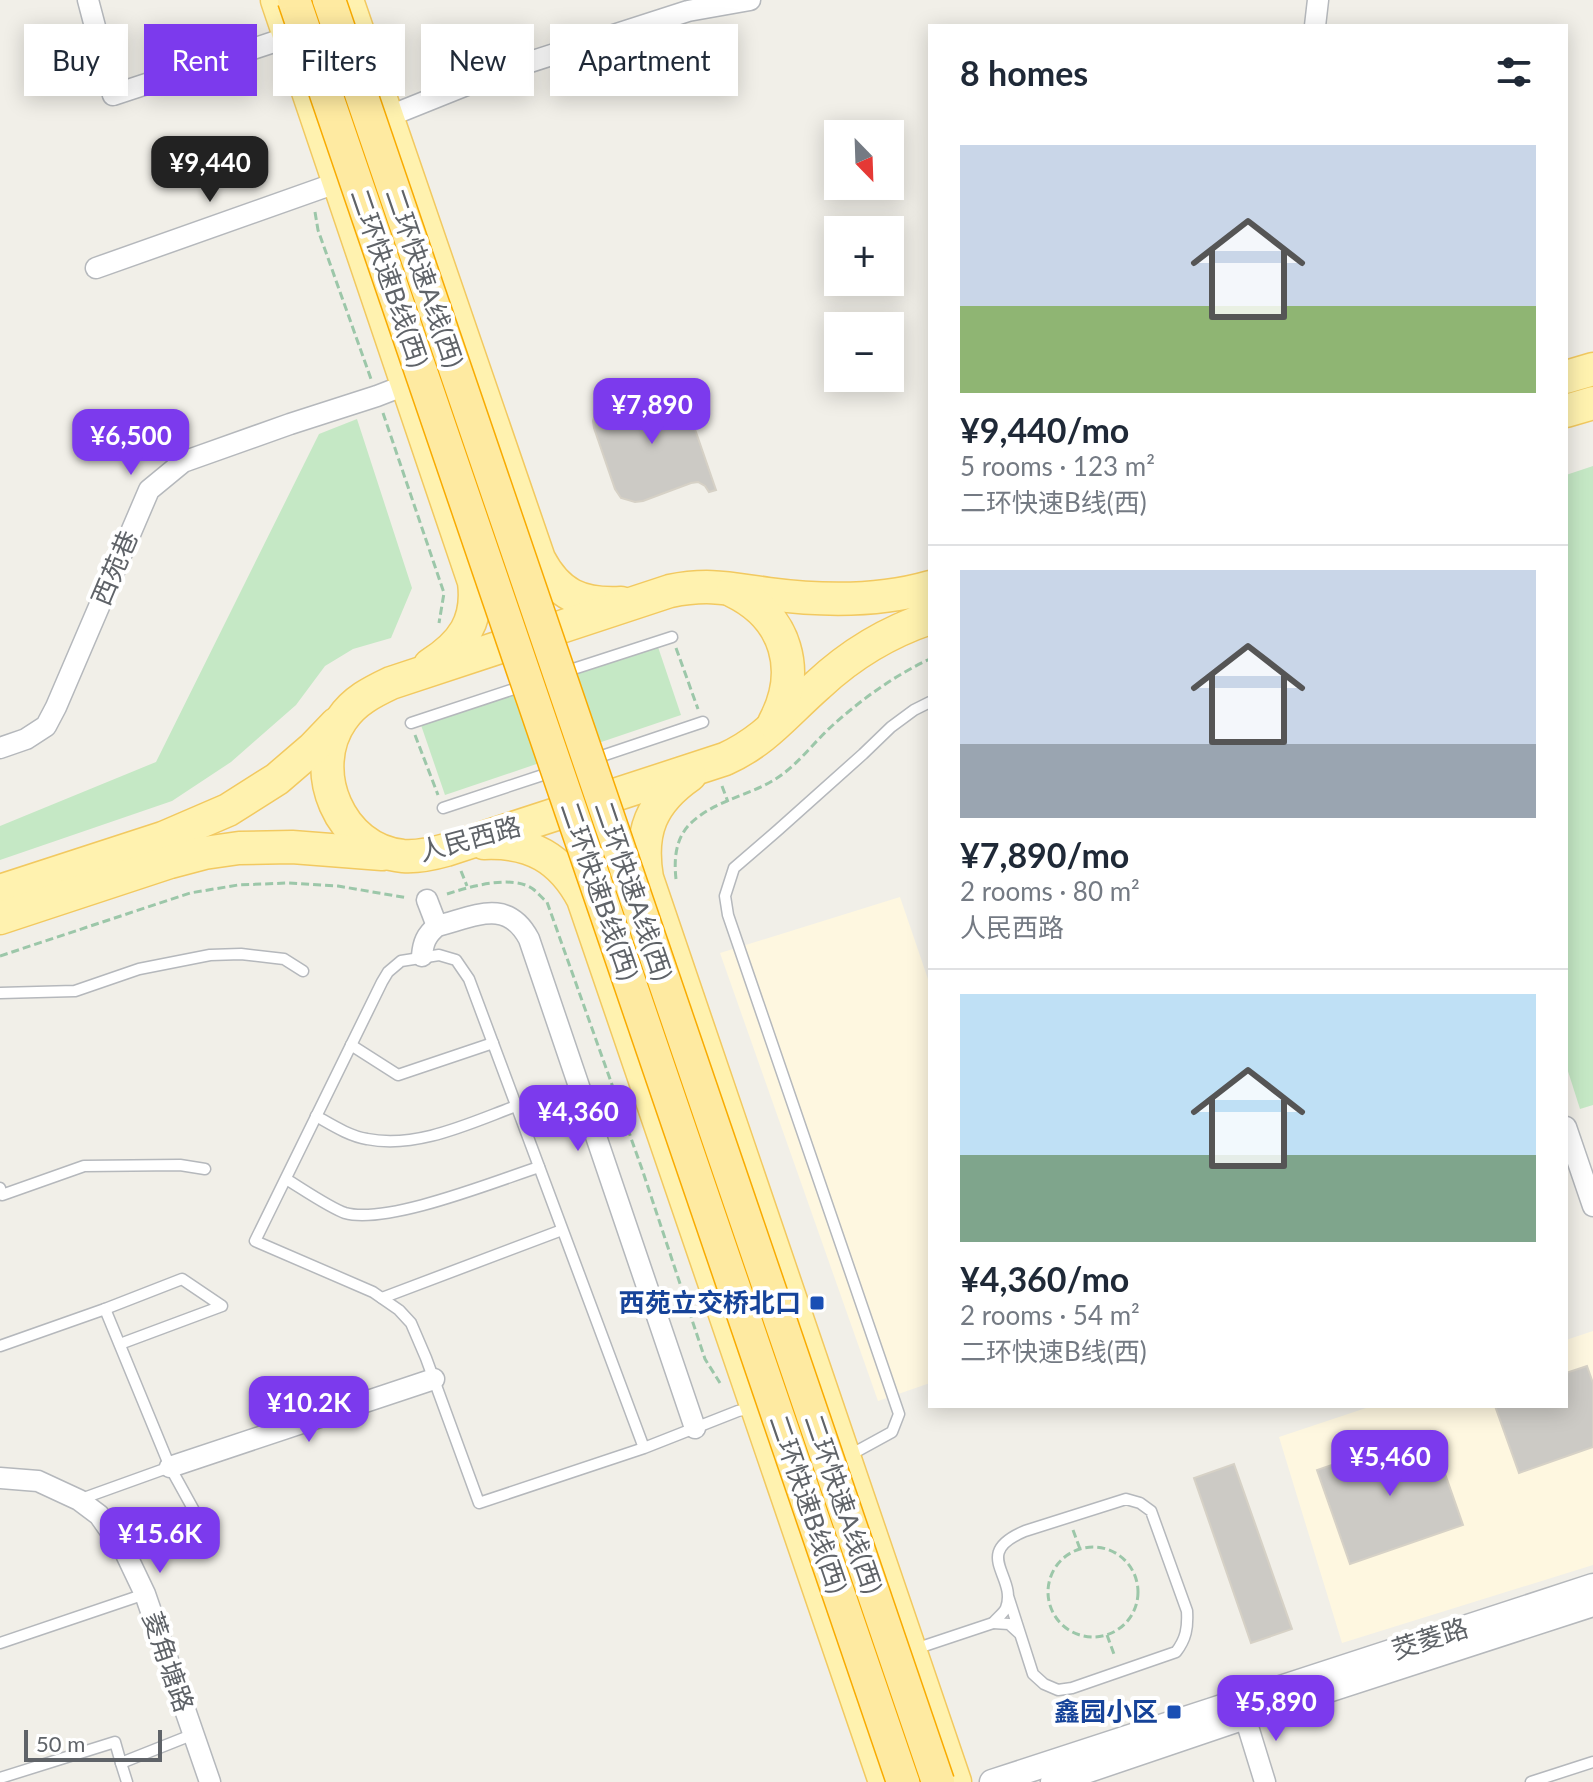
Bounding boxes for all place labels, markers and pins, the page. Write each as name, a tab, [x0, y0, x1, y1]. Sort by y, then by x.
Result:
pin: ¥9,440	[145, 136, 275, 204]
pin: ¥7,890	[587, 378, 717, 446]
pin: ¥6,500	[66, 409, 196, 477]
pin: ¥4,360	[513, 1085, 643, 1153]
place label: 西苑立交桥北口	[619, 1286, 801, 1318]
marker: 西苑立交桥北口	[808, 1294, 826, 1312]
pin: ¥10.2K	[244, 1376, 374, 1444]
pin: ¥5,460	[1325, 1430, 1455, 1498]
pin: ¥15.6K	[95, 1507, 225, 1575]
pin: ¥5,890	[1211, 1675, 1341, 1743]
place label: 鑫园小区	[1054, 1695, 1158, 1727]
marker: 鑫园小区	[1165, 1703, 1183, 1721]

